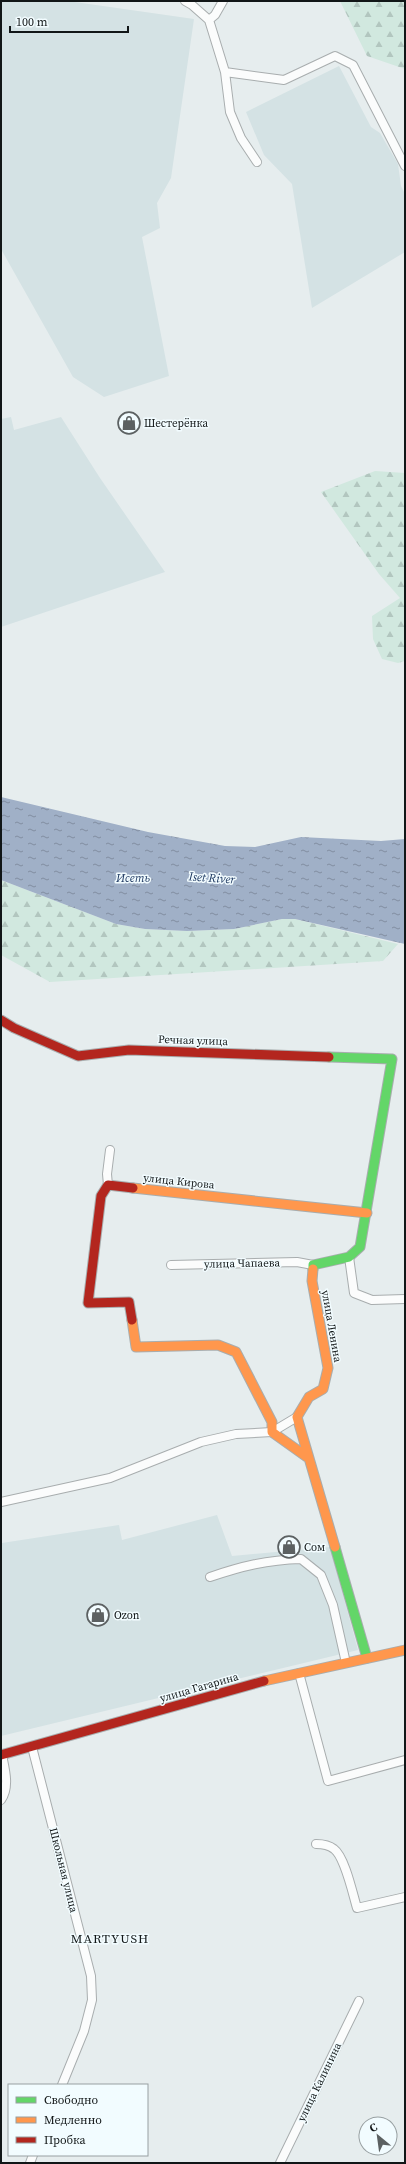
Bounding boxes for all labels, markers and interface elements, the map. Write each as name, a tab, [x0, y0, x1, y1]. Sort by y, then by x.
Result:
scale bar	[10, 8, 128, 34]
text: 100 m	[16, 14, 48, 30]
shop icon: Шестерёнка	[116, 410, 142, 436]
place label: Шестерёнка	[144, 416, 208, 431]
water label: Iset River	[187, 868, 237, 888]
water label: Исеть	[115, 870, 150, 886]
street label: Речная улица	[158, 1032, 229, 1049]
street label: улица Кирова	[143, 1170, 216, 1193]
street label: улица Чапаева	[204, 1255, 280, 1272]
street label: улица Ленина	[318, 1289, 345, 1364]
shop icon: Сом	[276, 1534, 302, 1560]
place label: Сом	[304, 1540, 325, 1555]
shop icon: Ozon	[85, 1602, 111, 1628]
place label: Ozon	[114, 1608, 140, 1623]
street label: улица Гагарина	[158, 1669, 241, 1706]
street label: Школьная улица	[46, 1826, 81, 1915]
district label: MARTYUSH	[71, 1930, 149, 1947]
street label: улица Калинина	[294, 2040, 345, 2124]
legend	[8, 2084, 148, 2156]
text: Свободно	[44, 2092, 99, 2108]
text: Медленно	[44, 2112, 102, 2128]
north arrow	[358, 2116, 398, 2156]
text: С	[367, 2119, 380, 2136]
text: Пробка	[44, 2132, 87, 2148]

